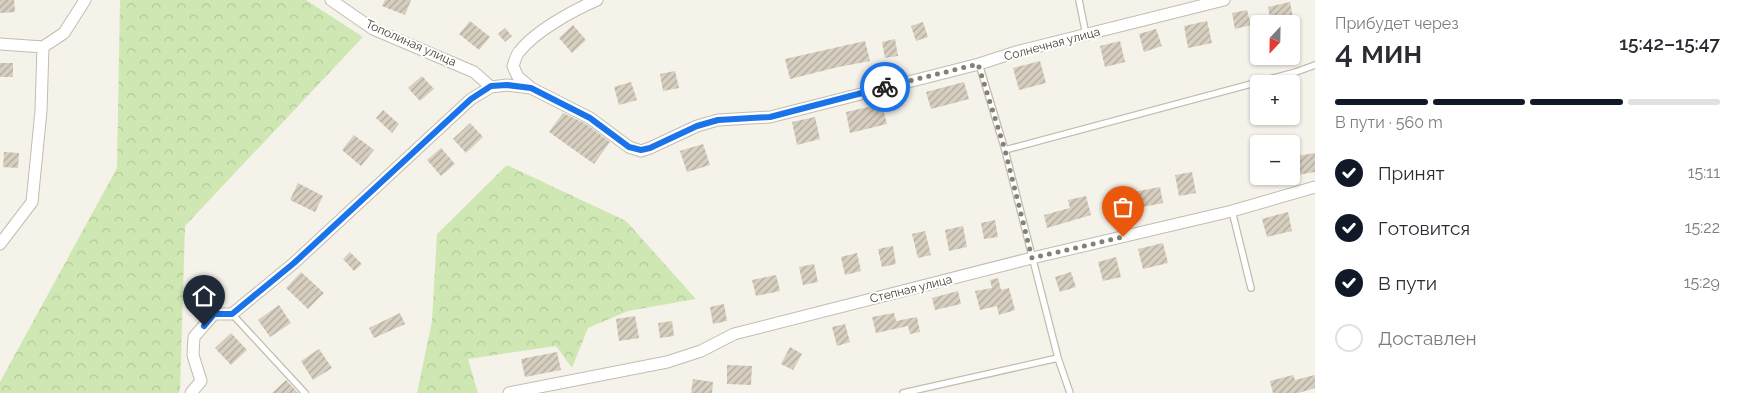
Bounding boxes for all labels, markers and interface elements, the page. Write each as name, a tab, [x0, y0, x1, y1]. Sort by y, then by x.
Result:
text: Прибудет через	[1335, 14, 1459, 33]
north arrow	[1250, 15, 1300, 65]
map controls	[1250, 15, 1300, 185]
street label: Тополиная улица	[364, 17, 458, 69]
street label: Солнечная улица	[1002, 24, 1102, 64]
text: 15:42–15:47	[1619, 32, 1720, 54]
text: 4 мин	[1335, 33, 1422, 70]
courier	[860, 62, 910, 112]
icon: bike	[871, 73, 899, 101]
button: +	[1250, 75, 1300, 125]
text: В пути · 560 m	[1335, 113, 1443, 132]
button: −	[1250, 135, 1300, 185]
icon: check	[1335, 159, 1363, 187]
text: Принят	[1378, 162, 1445, 184]
text: 15:11	[1688, 163, 1720, 182]
pin	[1102, 186, 1144, 237]
icon: bag	[1109, 193, 1137, 221]
icon: check	[1335, 214, 1363, 242]
text: Готовится	[1378, 217, 1470, 239]
text: 15:22	[1685, 218, 1720, 237]
icon: check	[1335, 269, 1363, 297]
street label: Степная улица	[868, 272, 954, 306]
text: В пути	[1378, 272, 1437, 294]
text: 15:29	[1684, 273, 1720, 292]
pin	[183, 275, 225, 326]
icon: home	[190, 282, 218, 310]
text: Доставлен	[1378, 327, 1477, 349]

